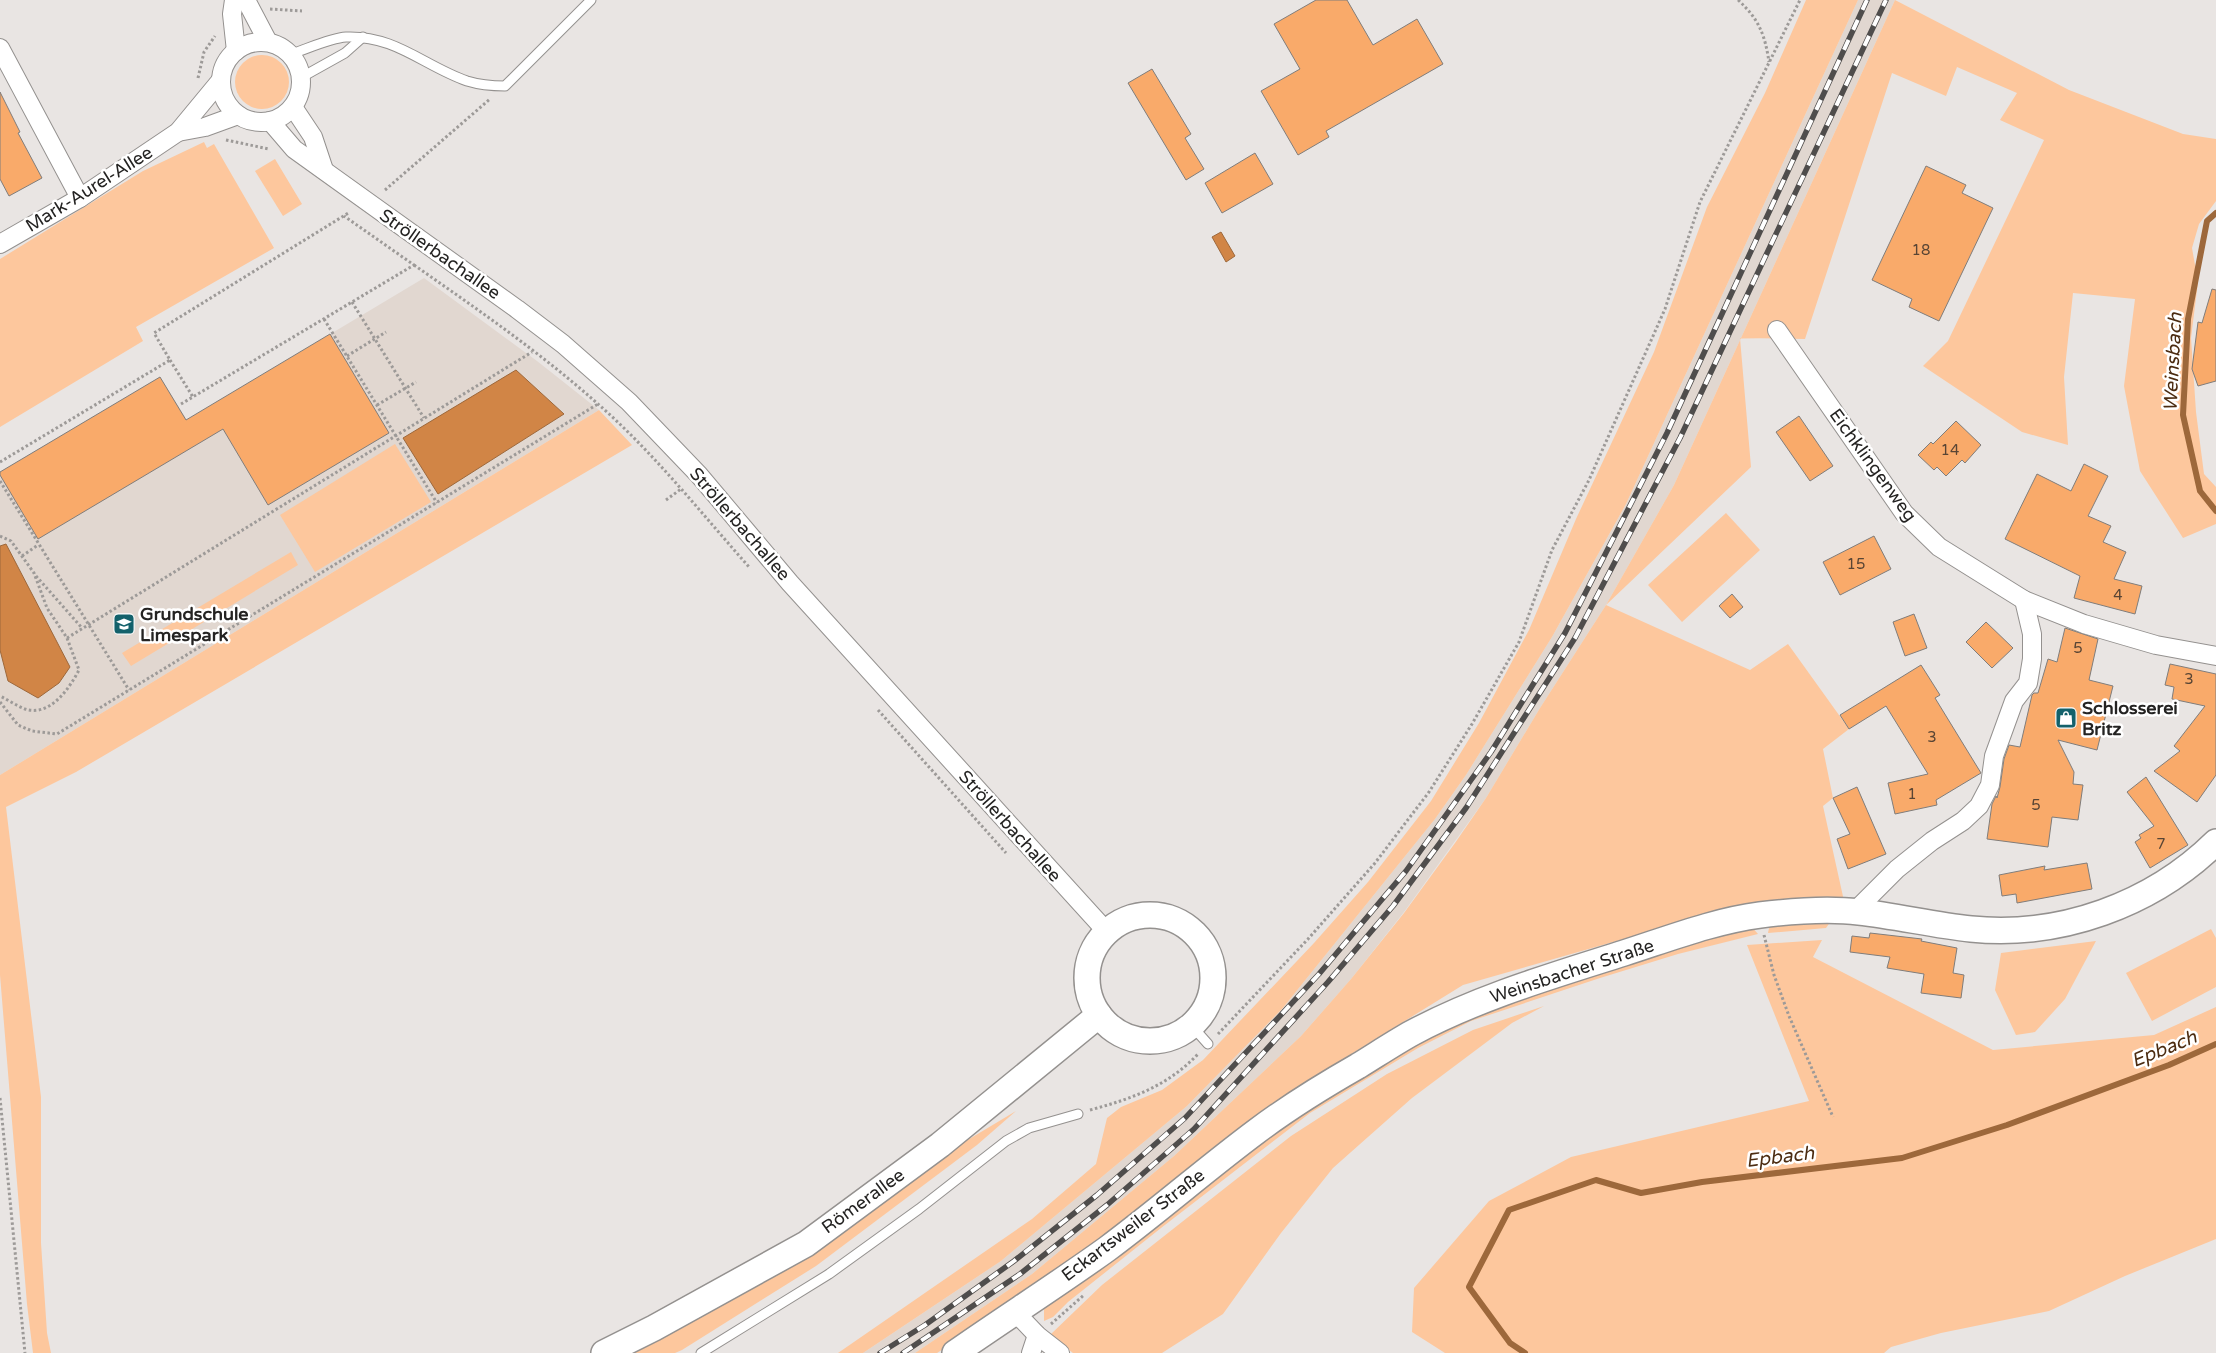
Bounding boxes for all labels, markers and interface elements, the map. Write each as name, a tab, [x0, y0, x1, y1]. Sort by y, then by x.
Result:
street label: Mark-Aurel-Allee	[22, 141, 156, 237]
street label: Ströllerbachallee	[375, 204, 505, 304]
house number: 18	[1912, 241, 1930, 259]
water label: Weinsbach	[2159, 312, 2187, 412]
street label: Eichklingenweg	[1825, 404, 1921, 526]
house number: 14	[1941, 441, 1959, 459]
street label: Ströllerbachallee	[685, 463, 795, 585]
house number: 15	[1847, 555, 1865, 573]
house number: 4	[2113, 586, 2123, 604]
place label: Grundschule Limespark	[140, 603, 249, 646]
school or university icon: Grundschule Limespark	[112, 612, 136, 636]
house number: 5	[2073, 639, 2083, 657]
house number: 3	[2184, 670, 2194, 688]
place label: Schlosserei Britz	[2082, 697, 2178, 740]
shop icon: Schlosserei Britz	[2054, 706, 2078, 730]
house number: 3	[1927, 728, 1937, 746]
street label: Ströllerbachallee	[954, 766, 1066, 886]
house number: 1	[1907, 785, 1917, 803]
house number: 5	[2031, 796, 2041, 814]
house number: 7	[2156, 835, 2166, 853]
street label: Weinsbacher Straße	[1487, 934, 1657, 1008]
water label: Epbach	[2128, 1026, 2200, 1072]
water label: Epbach	[1745, 1142, 1816, 1172]
street label: Römerallee	[817, 1164, 909, 1238]
street label: Eckartsweiler Straße	[1057, 1164, 1209, 1286]

